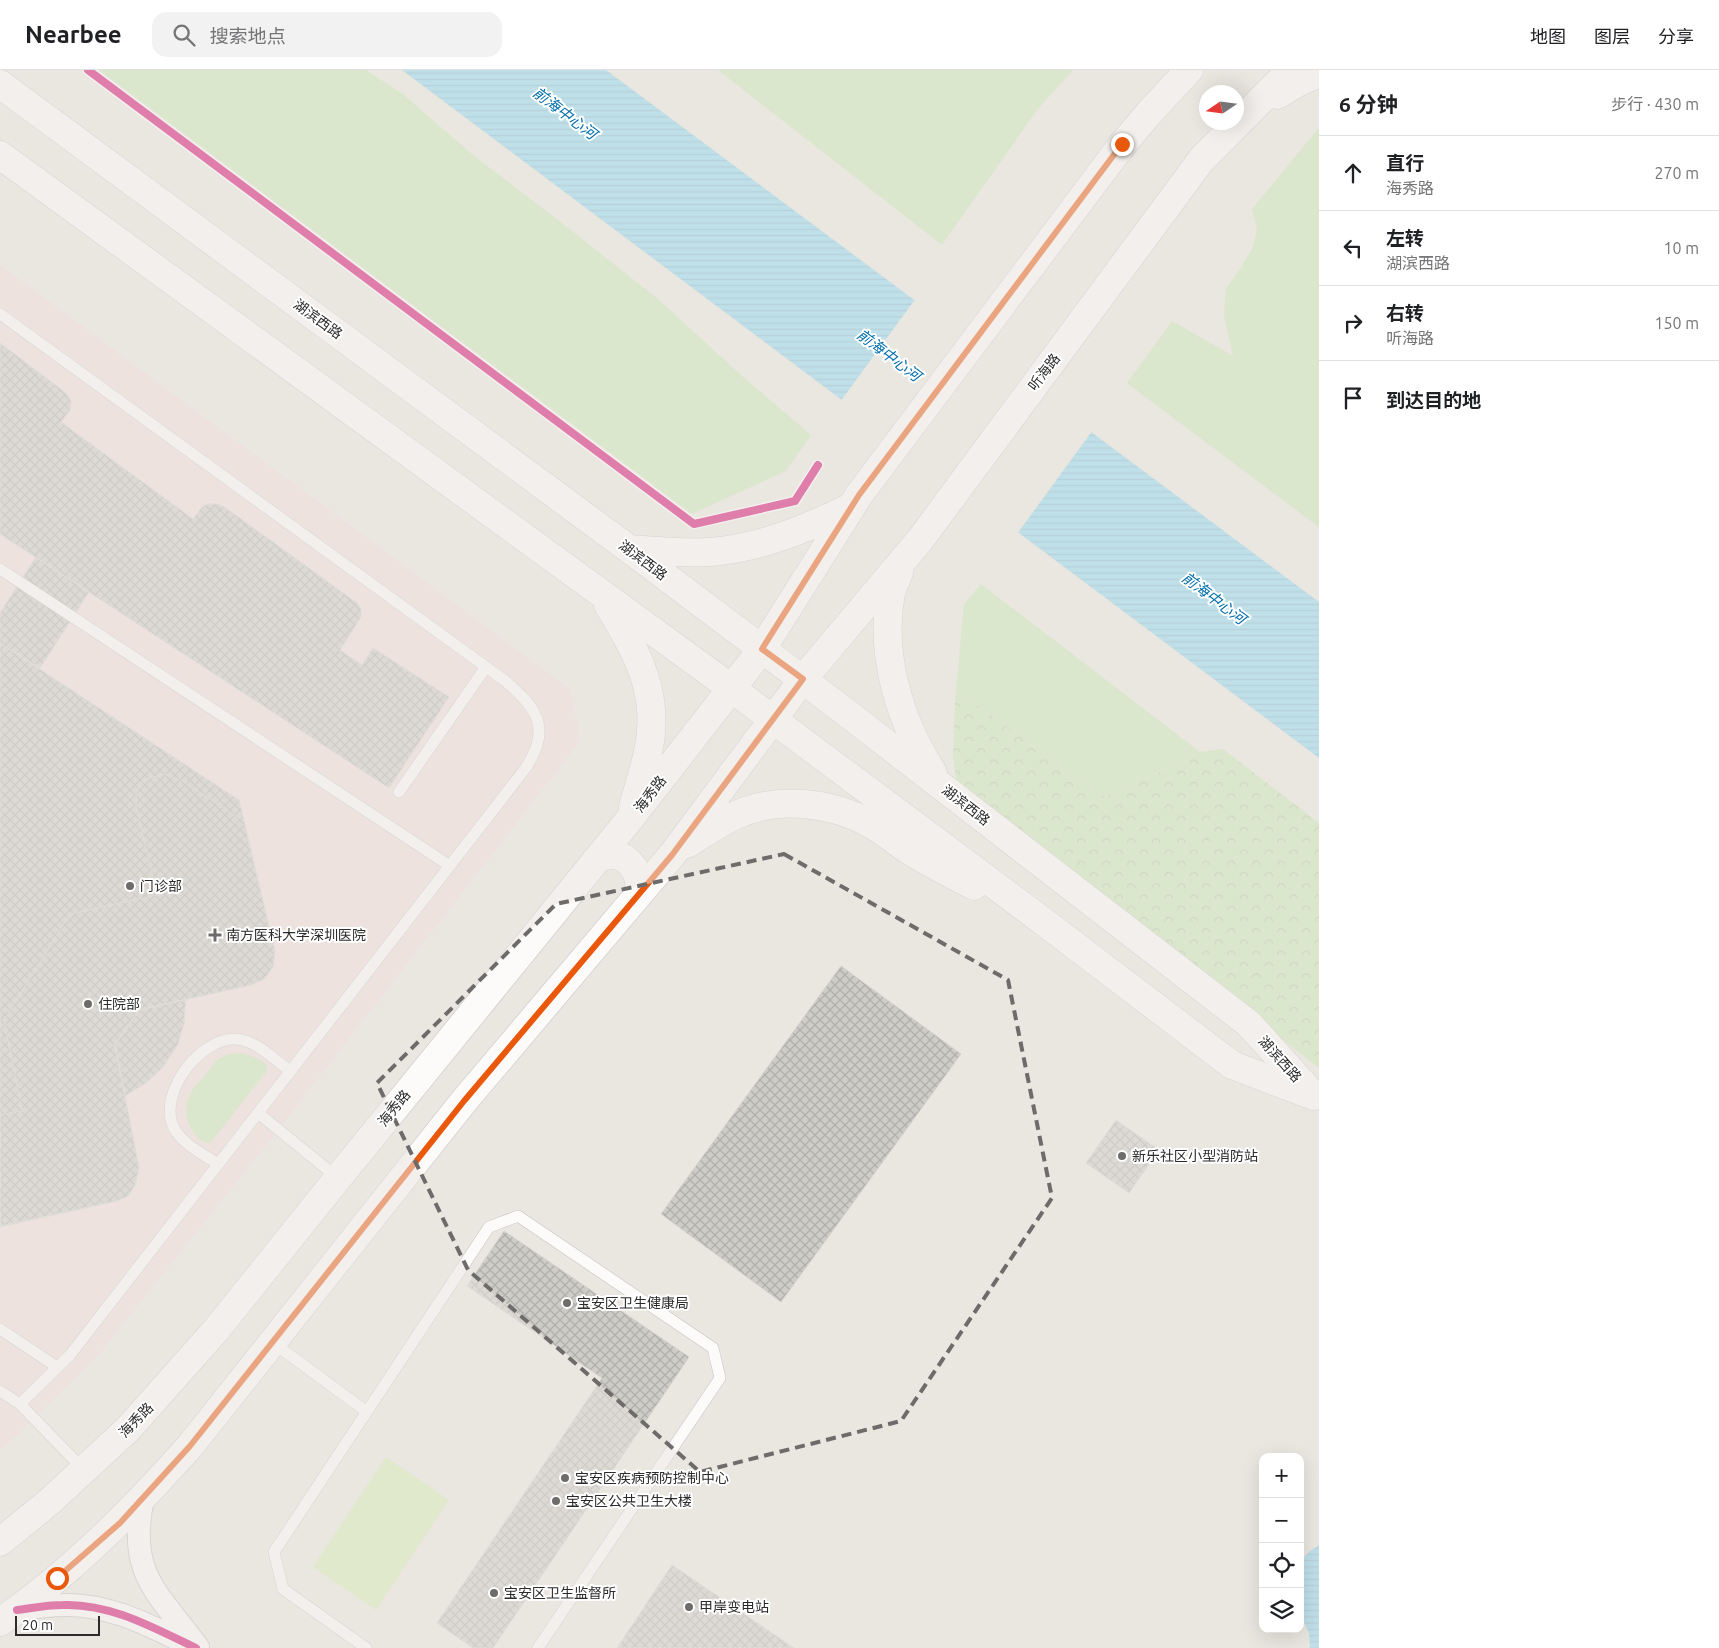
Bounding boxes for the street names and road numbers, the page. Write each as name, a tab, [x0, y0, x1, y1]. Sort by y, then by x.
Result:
street label: 湖滨西路	[291, 296, 345, 342]
street label: 听海路	[1025, 350, 1063, 394]
street label: 湖滨西路	[616, 537, 670, 583]
street label: 海秀路	[631, 773, 669, 815]
street label: 湖滨西路	[939, 781, 993, 829]
street label: 湖滨西路	[1255, 1033, 1305, 1085]
street label: 海秀路	[375, 1087, 413, 1129]
street label: 海秀路	[116, 1399, 156, 1441]

